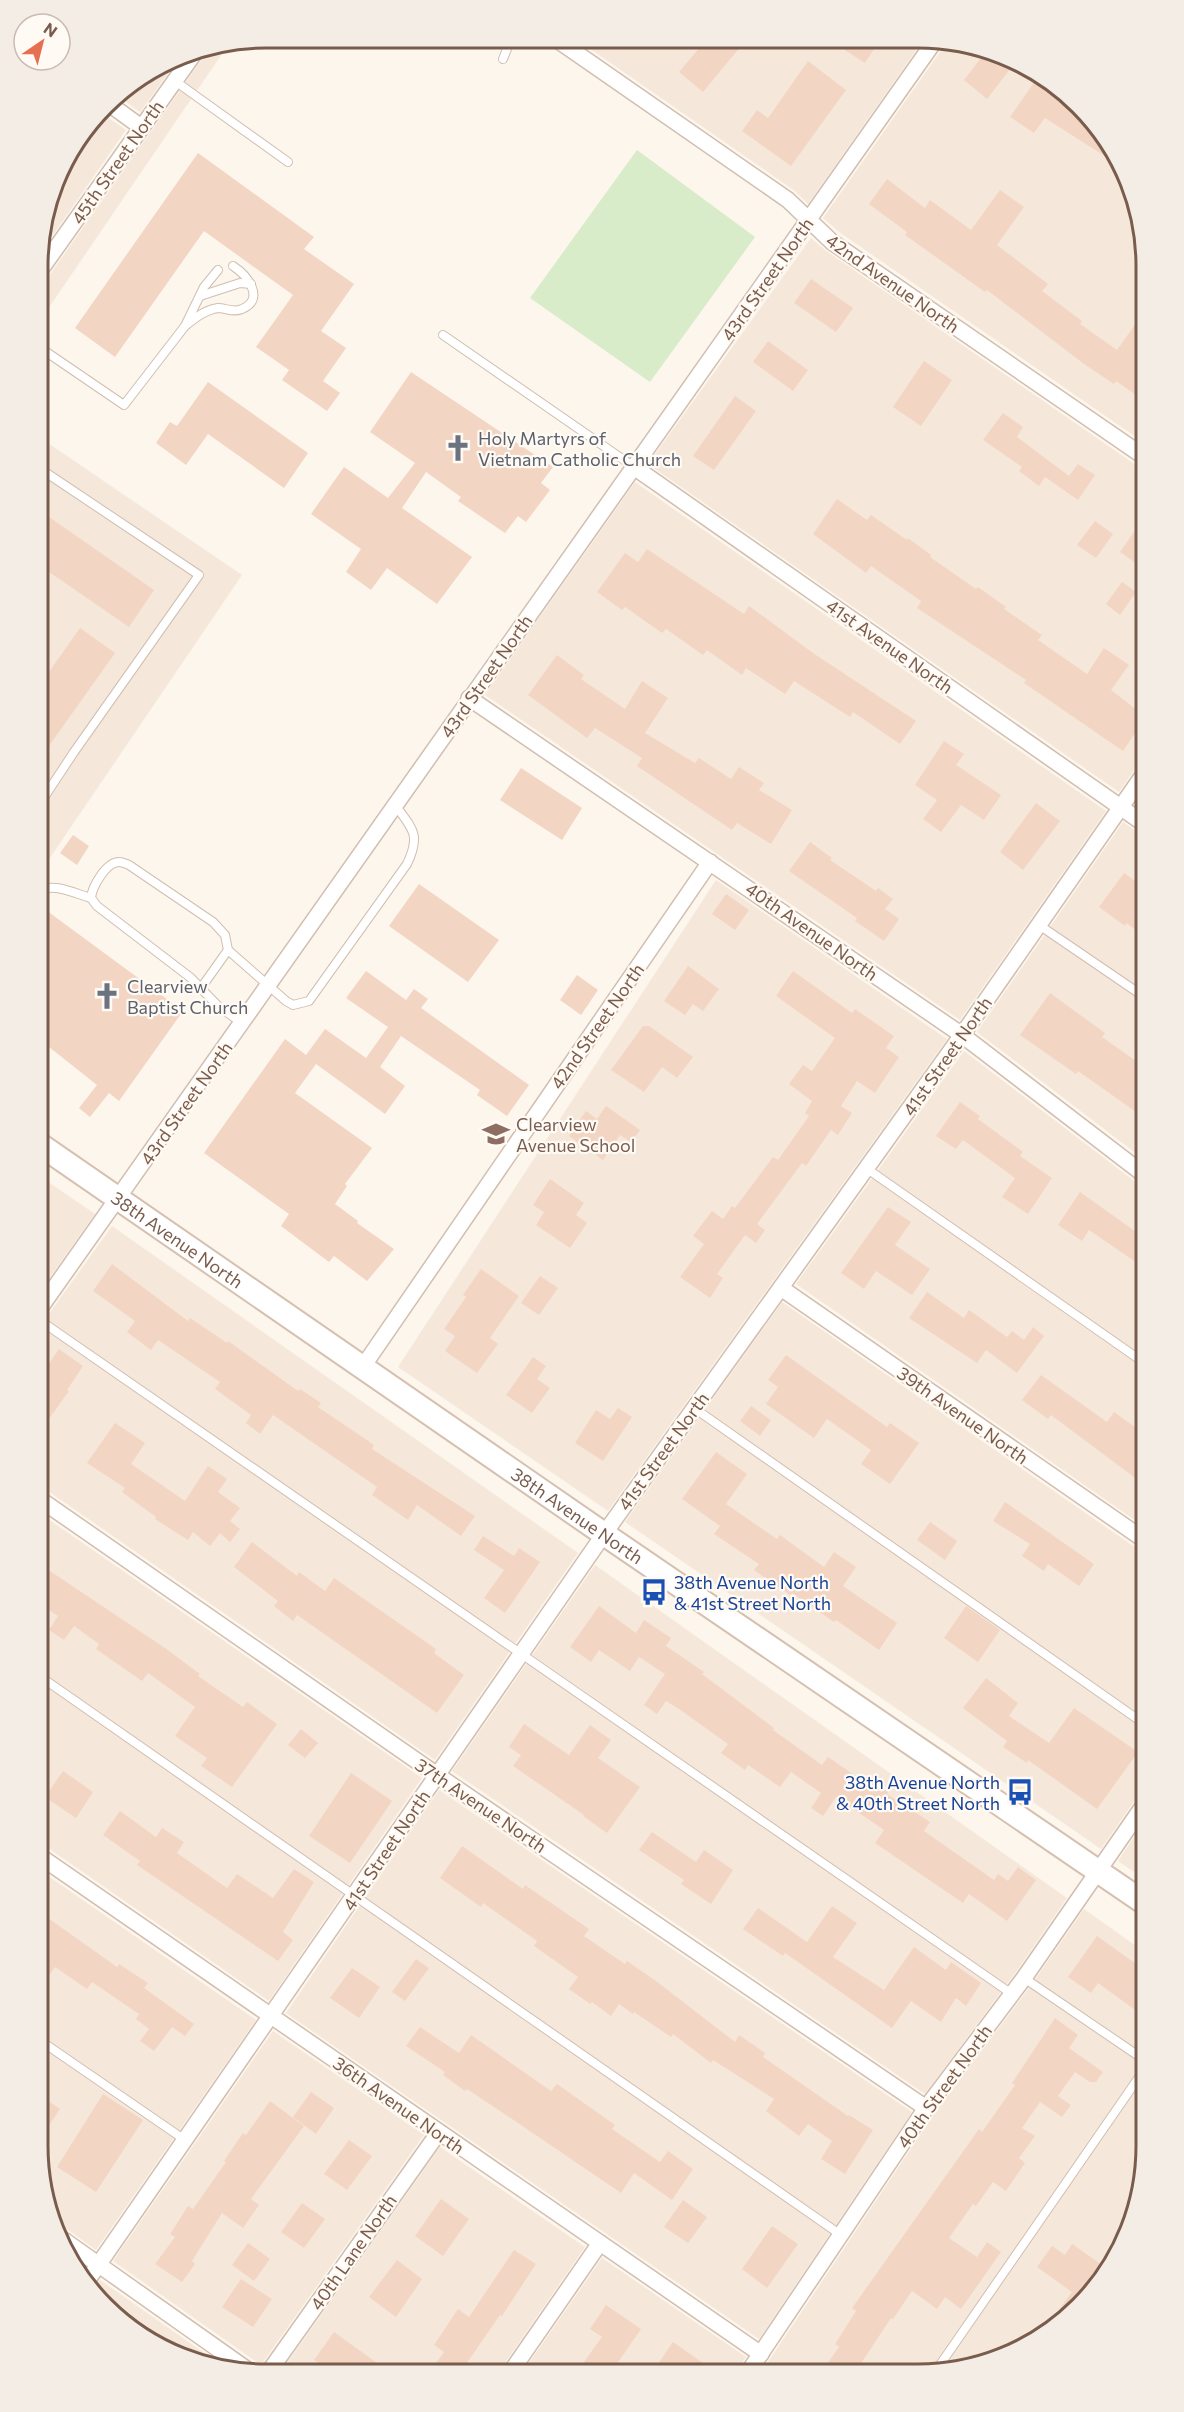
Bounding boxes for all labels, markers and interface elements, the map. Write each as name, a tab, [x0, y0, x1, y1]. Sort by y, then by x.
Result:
north arrow	[12, 12, 72, 72]
text: N	[41, 18, 61, 41]
street label: 45th Street North	[66, 96, 168, 228]
street label: 43rd Street North	[716, 213, 818, 345]
street label: 42nd Avenue North	[822, 229, 964, 337]
place label: Holy Martyrs of Vietnam Catholic Church	[478, 427, 681, 470]
church icon: Holy Martyrs of Vietnam Catholic Church	[443, 433, 473, 463]
street label: 41st Avenue North	[822, 594, 958, 698]
street label: 43rd Street North	[435, 610, 537, 742]
street label: 40th Avenue North	[742, 877, 882, 985]
street label: 42nd Street North	[545, 959, 649, 1093]
place label: Clearview Baptist Church	[127, 975, 248, 1018]
church icon: Clearview Baptist Church	[92, 981, 122, 1011]
street label: 41st Street North	[898, 992, 996, 1120]
street label: 43rd Street North	[135, 1037, 237, 1169]
place label: Clearview Avenue School	[516, 1113, 635, 1156]
school or university icon: Clearview Avenue School	[481, 1119, 511, 1149]
street label: 38th Avenue North	[107, 1186, 247, 1293]
street label: 39th Avenue North	[893, 1362, 1033, 1468]
street label: 41st Street North	[613, 1388, 713, 1514]
street label: 38th Avenue North	[507, 1462, 647, 1568]
place label: 38th Avenue North & 41st Street North	[674, 1571, 831, 1614]
bus stop icon: 38th Avenue North & 41st Street North	[639, 1577, 669, 1607]
street label: 37th Avenue North	[411, 1753, 551, 1857]
place label: 38th Avenue North & 40th Street North	[836, 1771, 1000, 1814]
bus stop icon: 38th Avenue North & 40th Street North	[1005, 1777, 1035, 1807]
street label: 41st Street North	[338, 1786, 434, 1914]
street label: 40th Street North	[892, 2020, 996, 2152]
street label: 36th Avenue North	[329, 2052, 469, 2158]
street label: 40th Lane North	[305, 2190, 401, 2314]

